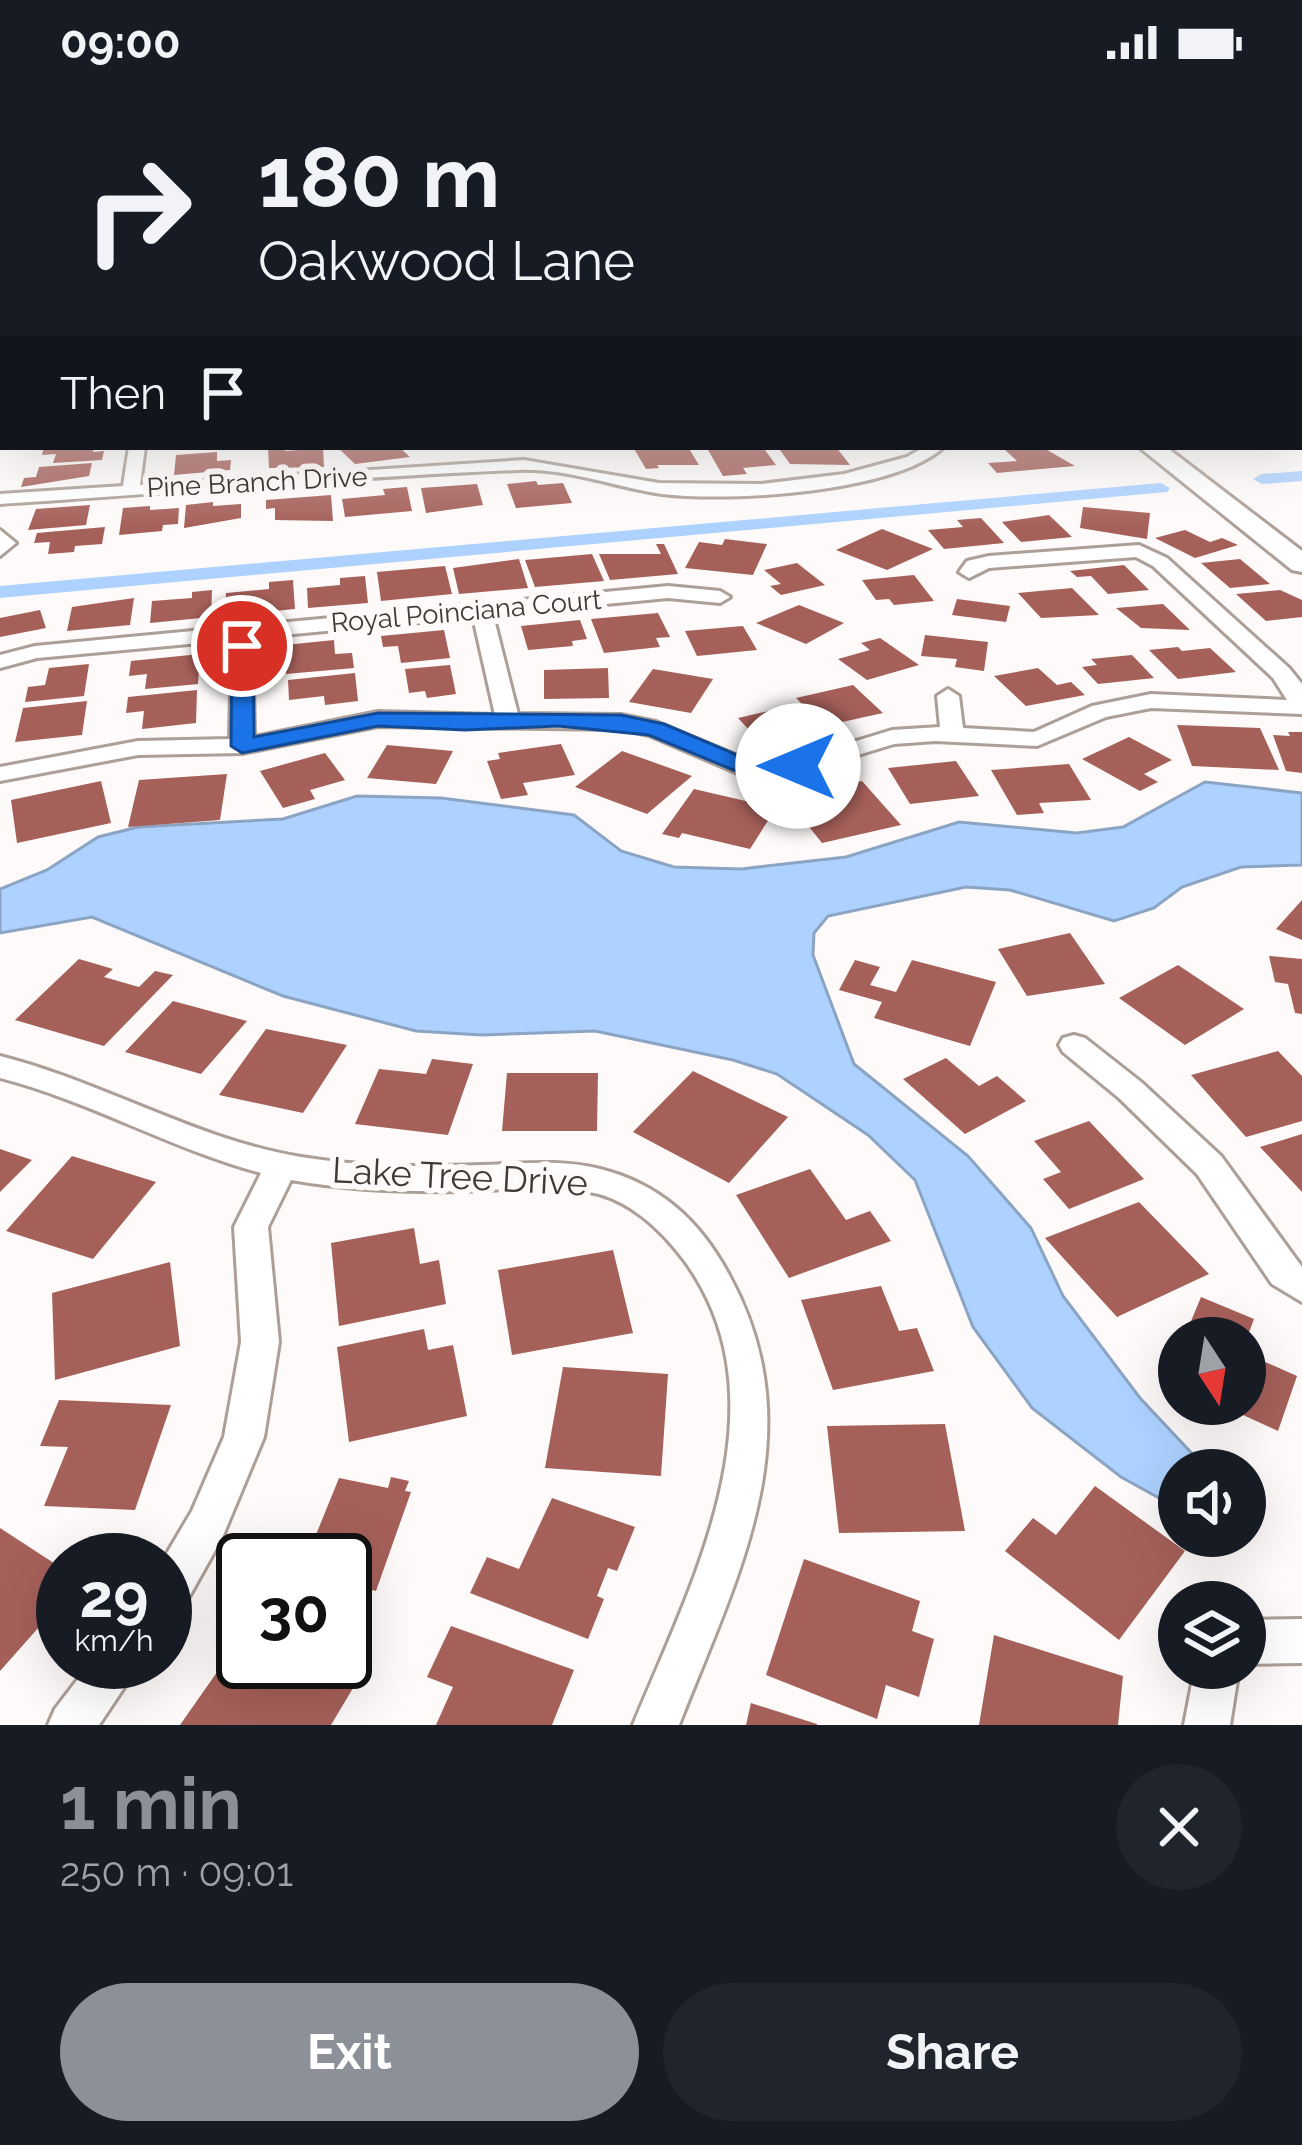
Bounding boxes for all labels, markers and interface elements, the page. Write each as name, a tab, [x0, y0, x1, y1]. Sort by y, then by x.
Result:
text: 09:00	[60, 16, 181, 69]
text: 180 m	[258, 128, 500, 227]
icon: right	[60, 132, 216, 288]
text: Oakwood Lane	[258, 229, 635, 293]
icon: arrive	[190, 360, 256, 426]
text: Then	[60, 367, 166, 420]
street label: Pine Branch Drive	[146, 461, 368, 503]
street label: Royal Poinciana Court	[330, 584, 602, 638]
pin	[191, 595, 293, 697]
icon: arrive	[209, 613, 275, 679]
position arrow	[735, 703, 861, 829]
street label: Lake Tree Drive	[331, 1148, 589, 1204]
north arrow	[1158, 1317, 1266, 1425]
map controls	[1158, 1317, 1266, 1689]
button: sound	[1158, 1449, 1266, 1557]
speed limit sign: 30	[216, 1533, 372, 1689]
text: 29	[79, 1561, 149, 1631]
button: layers	[1158, 1581, 1266, 1689]
text: km/h	[74, 1623, 154, 1658]
text: 1 min	[60, 1761, 242, 1846]
button: close	[1116, 1764, 1242, 1890]
text: 250 m · 09:01	[60, 1849, 293, 1895]
button: Exit	[60, 1983, 639, 2121]
button: Share	[663, 1983, 1242, 2121]

